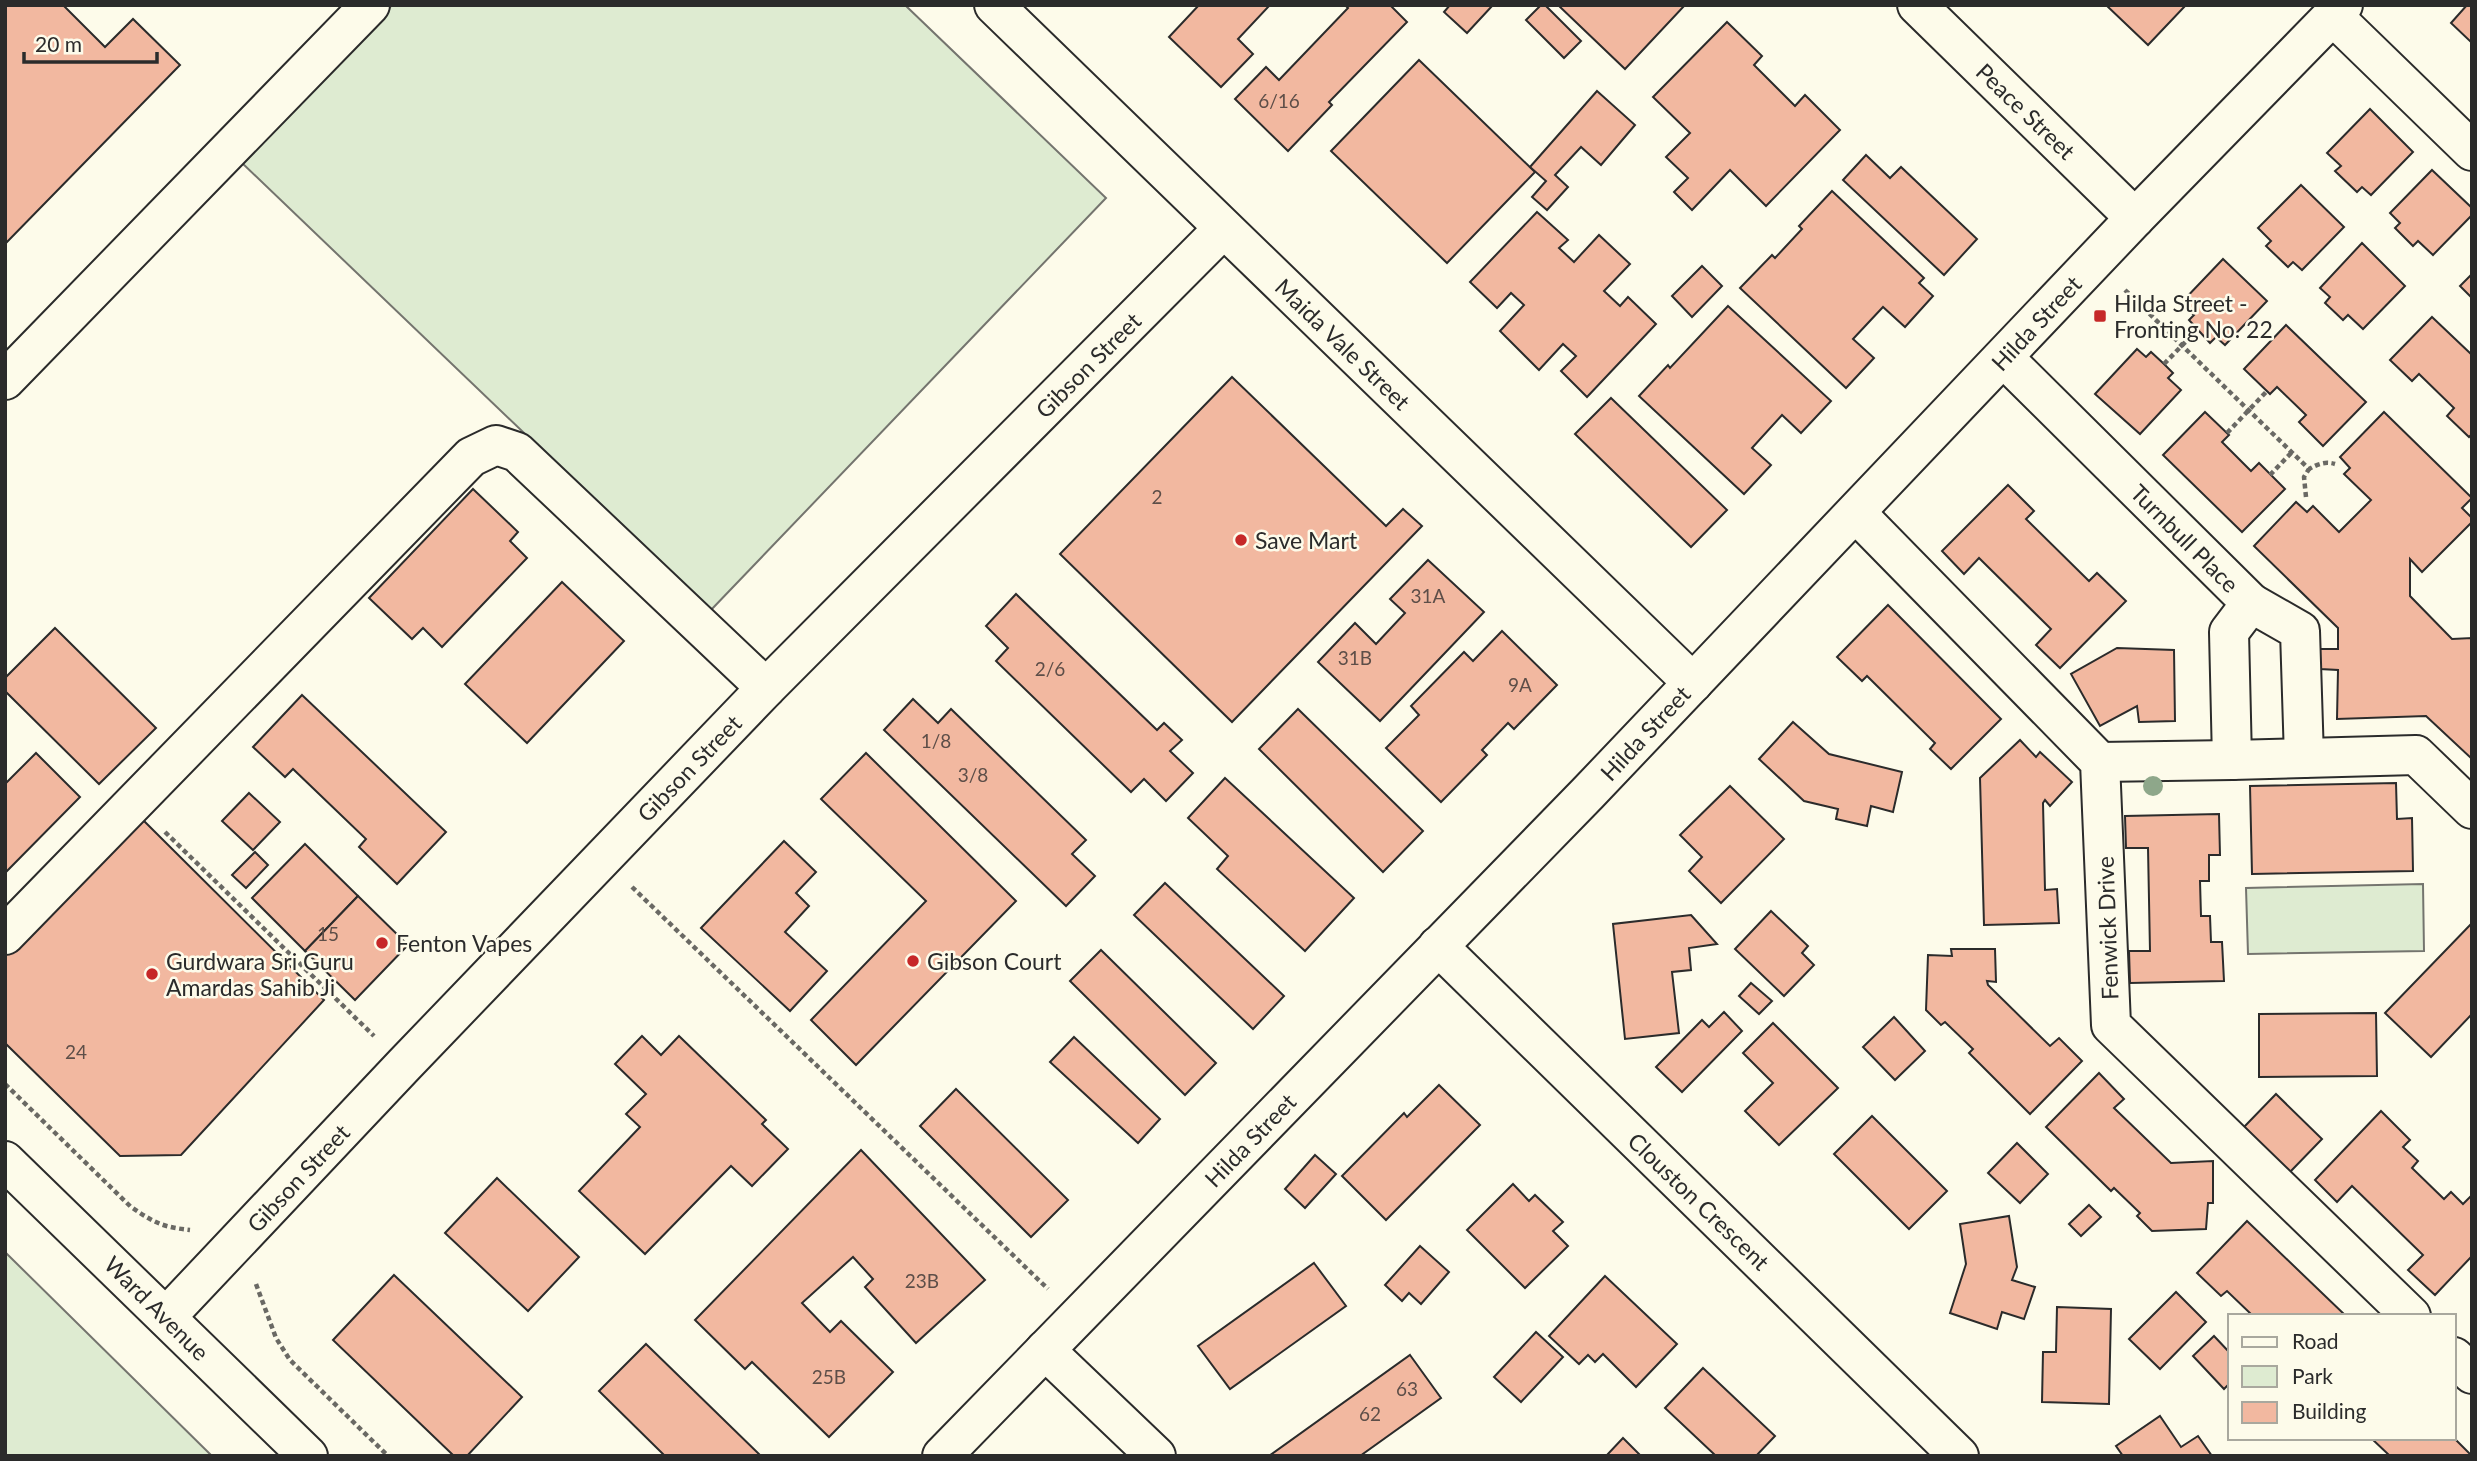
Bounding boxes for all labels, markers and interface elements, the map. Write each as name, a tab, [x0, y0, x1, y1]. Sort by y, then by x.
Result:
scale bar	[24, 21, 158, 65]
text: 20 m	[35, 31, 82, 56]
street label: Peace Street	[1971, 57, 2082, 165]
house number: 6/16	[1258, 89, 1300, 112]
street label: Hilda Street	[1985, 269, 2087, 376]
street label: Maida Vale Street	[1270, 273, 1417, 416]
place label: Hilda Street - Fronting No. 22	[2114, 289, 2273, 343]
street label: Gibson Street	[1030, 306, 1147, 423]
marker: Hilda Street - Fronting No. 22	[2092, 308, 2108, 324]
street label: Turnbull Place	[2125, 478, 2245, 598]
house number: 2	[1151, 485, 1163, 508]
place label: Save Mart	[1255, 526, 1358, 554]
marker: Save Mart	[1233, 532, 1249, 548]
house number: 31A	[1411, 584, 1446, 607]
house number: 31B	[1338, 646, 1372, 669]
house number: 2/6	[1035, 657, 1065, 680]
house number: 9A	[1508, 673, 1532, 696]
street label: Hilda Street	[1594, 679, 1696, 786]
street label: Gibson Street	[631, 708, 747, 827]
house number: 1/8	[921, 729, 951, 752]
house number: 3/8	[958, 763, 988, 786]
street label: Fenwick Drive	[2090, 856, 2124, 1000]
house number: 15	[317, 922, 339, 945]
place label: Fenton Vapes	[396, 929, 532, 957]
marker: Fenton Vapes	[374, 935, 390, 951]
place label: Gurdwara Sri Guru Amardas Sahib Ji	[166, 947, 354, 1001]
place label: Gibson Court	[927, 947, 1062, 975]
marker: Gibson Court	[905, 953, 921, 969]
marker: Gurdwara Sri Guru Amardas Sahib Ji	[144, 966, 160, 982]
house number: 24	[65, 1040, 87, 1063]
street label: Hilda Street	[1199, 1087, 1302, 1193]
street label: Gibson Street	[241, 1118, 356, 1238]
street label: Clouston Crescent	[1622, 1126, 1776, 1276]
street label: Ward Avenue	[99, 1250, 215, 1366]
house number: 23B	[905, 1269, 939, 1292]
legend	[2228, 1314, 2456, 1440]
text: Road	[2292, 1328, 2339, 1353]
text: Park	[2292, 1363, 2333, 1388]
house number: 25B	[812, 1365, 846, 1388]
house number: 63	[1396, 1377, 1418, 1400]
text: Building	[2292, 1398, 2367, 1423]
house number: 62	[1359, 1402, 1381, 1425]

